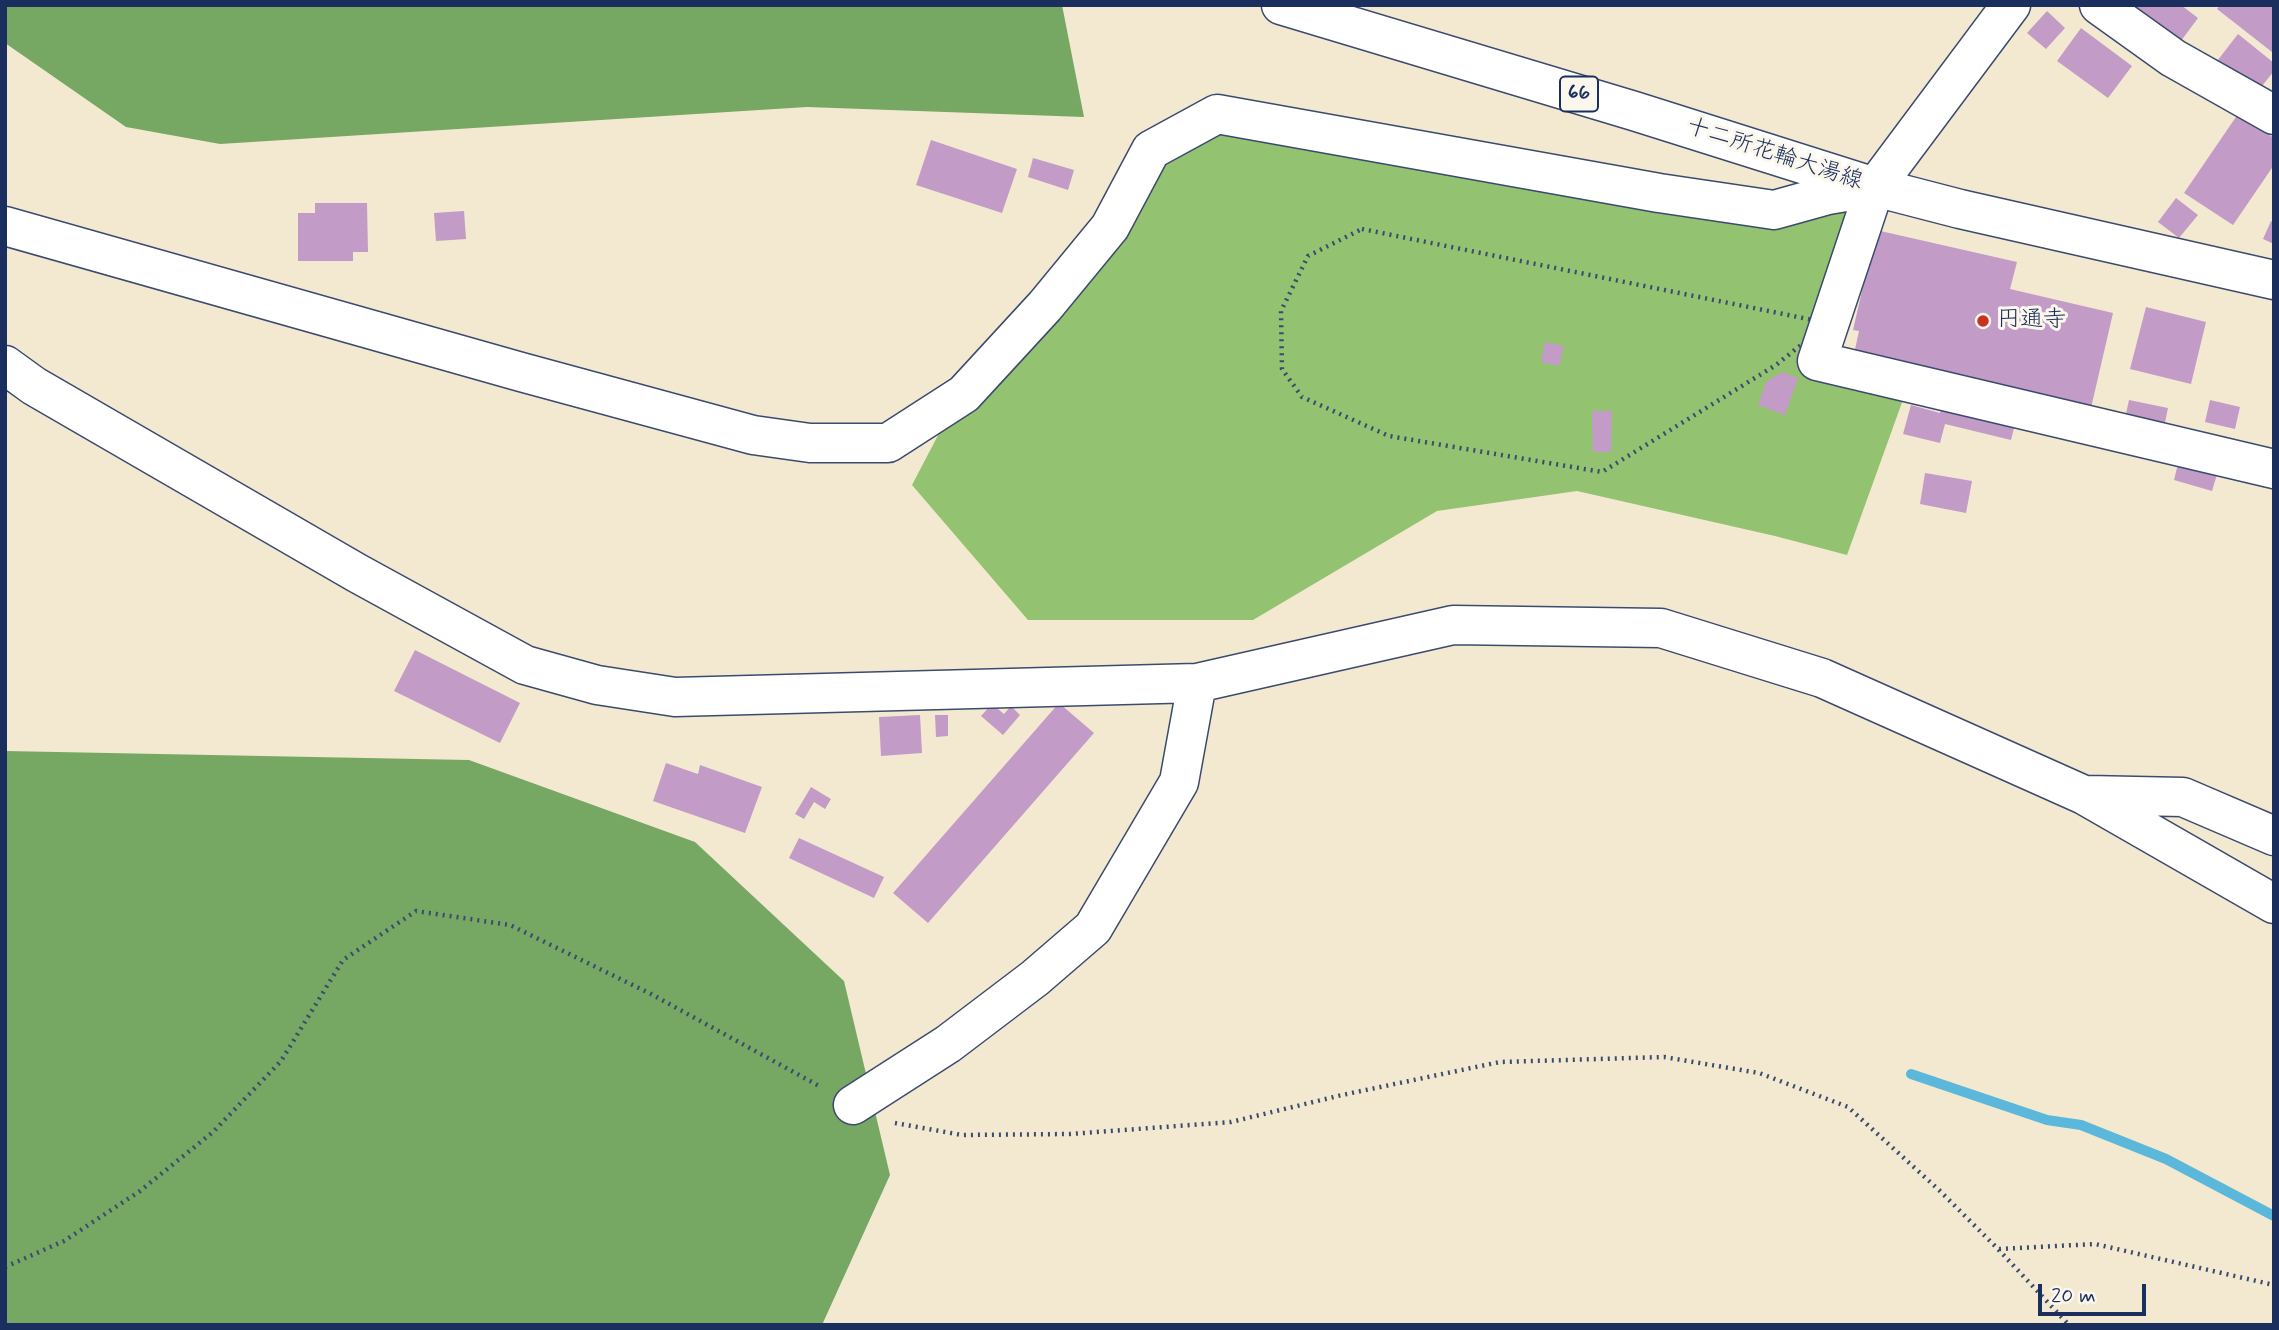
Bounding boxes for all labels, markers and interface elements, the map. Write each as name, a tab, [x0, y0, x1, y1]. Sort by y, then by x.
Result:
road number: 66	[1560, 76, 1598, 112]
street label: 十二所花輪大湯線	[1682, 113, 1866, 197]
place label: 円通寺	[1997, 307, 2066, 335]
marker: 円通寺	[1975, 313, 1991, 329]
scale bar	[2041, 1270, 2150, 1314]
text: 20 m	[2051, 1282, 2096, 1310]

